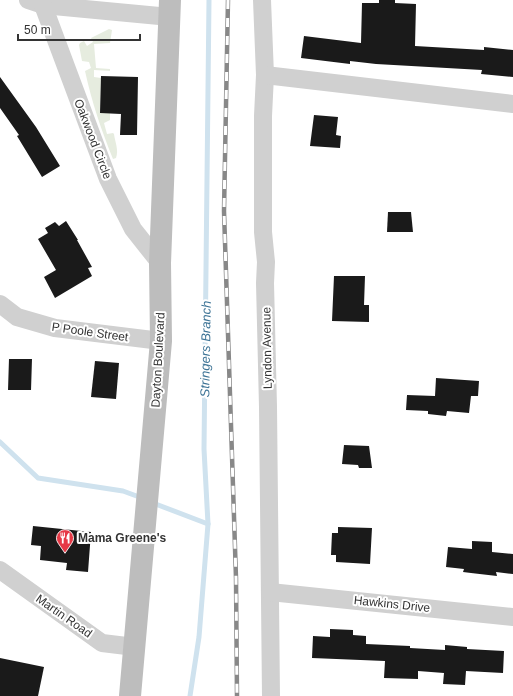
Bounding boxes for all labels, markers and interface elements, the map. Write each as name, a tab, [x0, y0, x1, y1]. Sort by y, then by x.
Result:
scale bar	[18, 16, 140, 42]
text: 50 m	[24, 23, 51, 37]
street label: Oakwood Circle	[71, 97, 115, 181]
water label: Stringers Branch	[197, 300, 214, 398]
street label: Lyndon Avenue	[259, 307, 275, 389]
street label: Dayton Boulevard	[149, 312, 167, 408]
street label: P Poole Street	[51, 320, 130, 344]
restaurant icon: Mama Greene's	[55, 528, 75, 553]
place label: Mama Greene's	[78, 531, 167, 545]
street label: Martin Road	[33, 592, 95, 640]
street label: Hawkins Drive	[353, 593, 431, 615]

